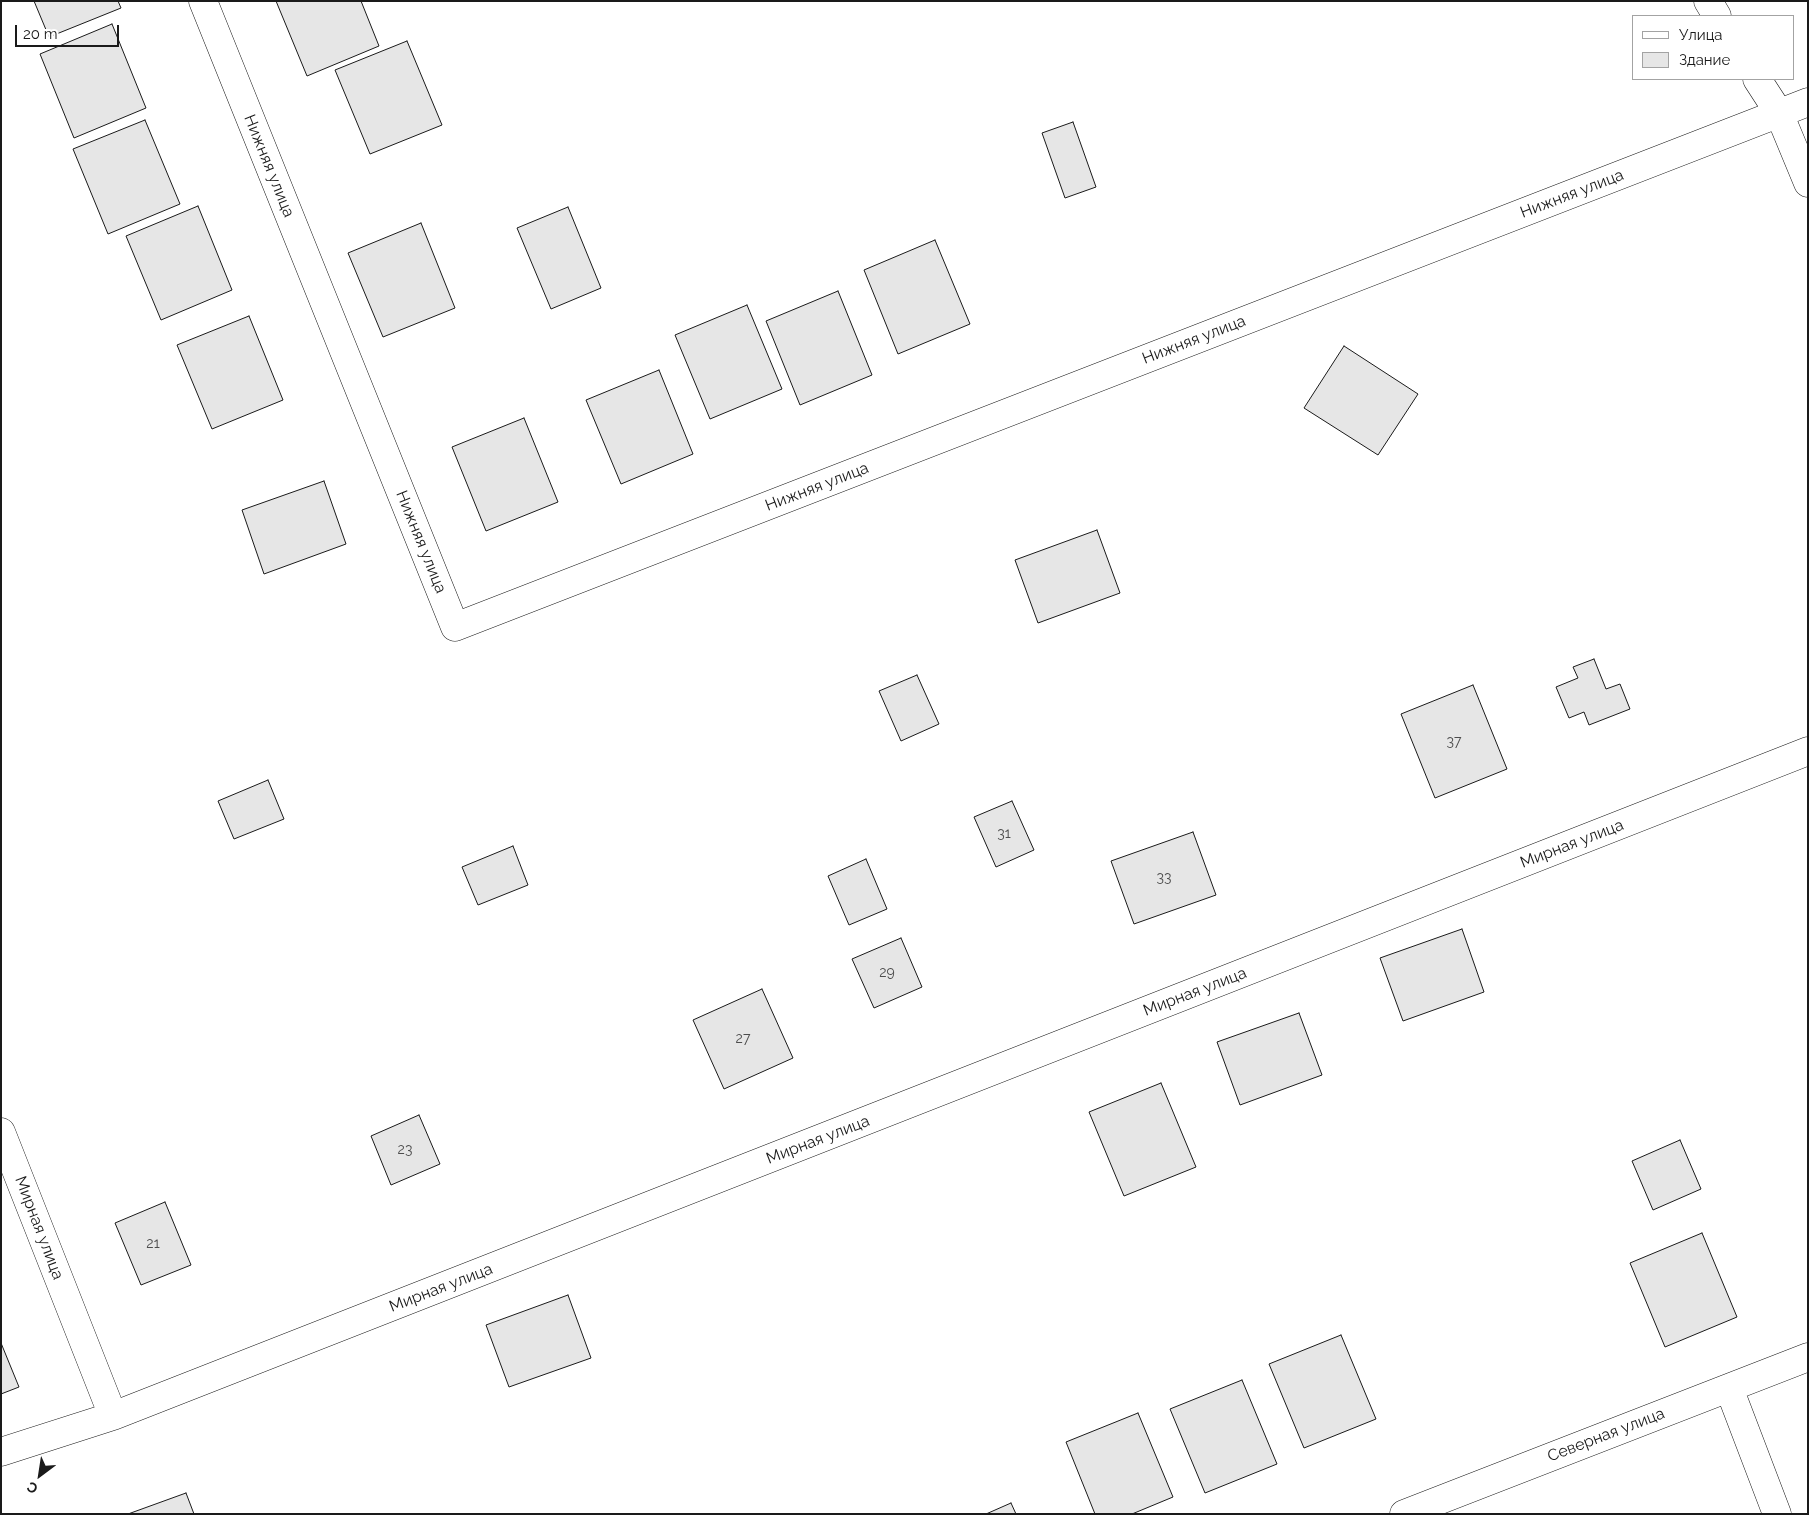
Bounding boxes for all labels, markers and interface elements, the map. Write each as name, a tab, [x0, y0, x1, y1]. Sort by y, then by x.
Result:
scale bar	[18, 15, 121, 47]
legend	[1632, 15, 1794, 80]
text: 20 m	[23, 25, 58, 43]
text: Улица	[1679, 26, 1723, 44]
text: Здание	[1679, 51, 1730, 69]
street label: Нижняя улица	[240, 112, 298, 220]
street label: Нижняя улица	[1518, 165, 1626, 223]
street label: Нижняя улица	[1140, 311, 1248, 369]
street label: Нижняя улица	[763, 458, 871, 516]
street label: Нижняя улица	[392, 488, 450, 596]
house number: 37	[1447, 734, 1461, 750]
street label: Мирная улица	[1518, 815, 1626, 873]
house number: 31	[997, 826, 1011, 842]
house number: 33	[1157, 870, 1171, 886]
street label: Мирная улица	[1141, 963, 1249, 1021]
house number: 29	[879, 965, 895, 981]
house number: 27	[736, 1031, 750, 1047]
street label: Мирная улица	[764, 1111, 872, 1169]
house number: 23	[398, 1142, 412, 1158]
street label: Мирная улица	[10, 1174, 68, 1282]
house number: 21	[146, 1236, 160, 1252]
street label: Мирная улица	[387, 1259, 495, 1317]
street label: Северная улица	[1545, 1404, 1667, 1466]
north arrow	[15, 1450, 65, 1500]
text: С	[24, 1479, 41, 1497]

